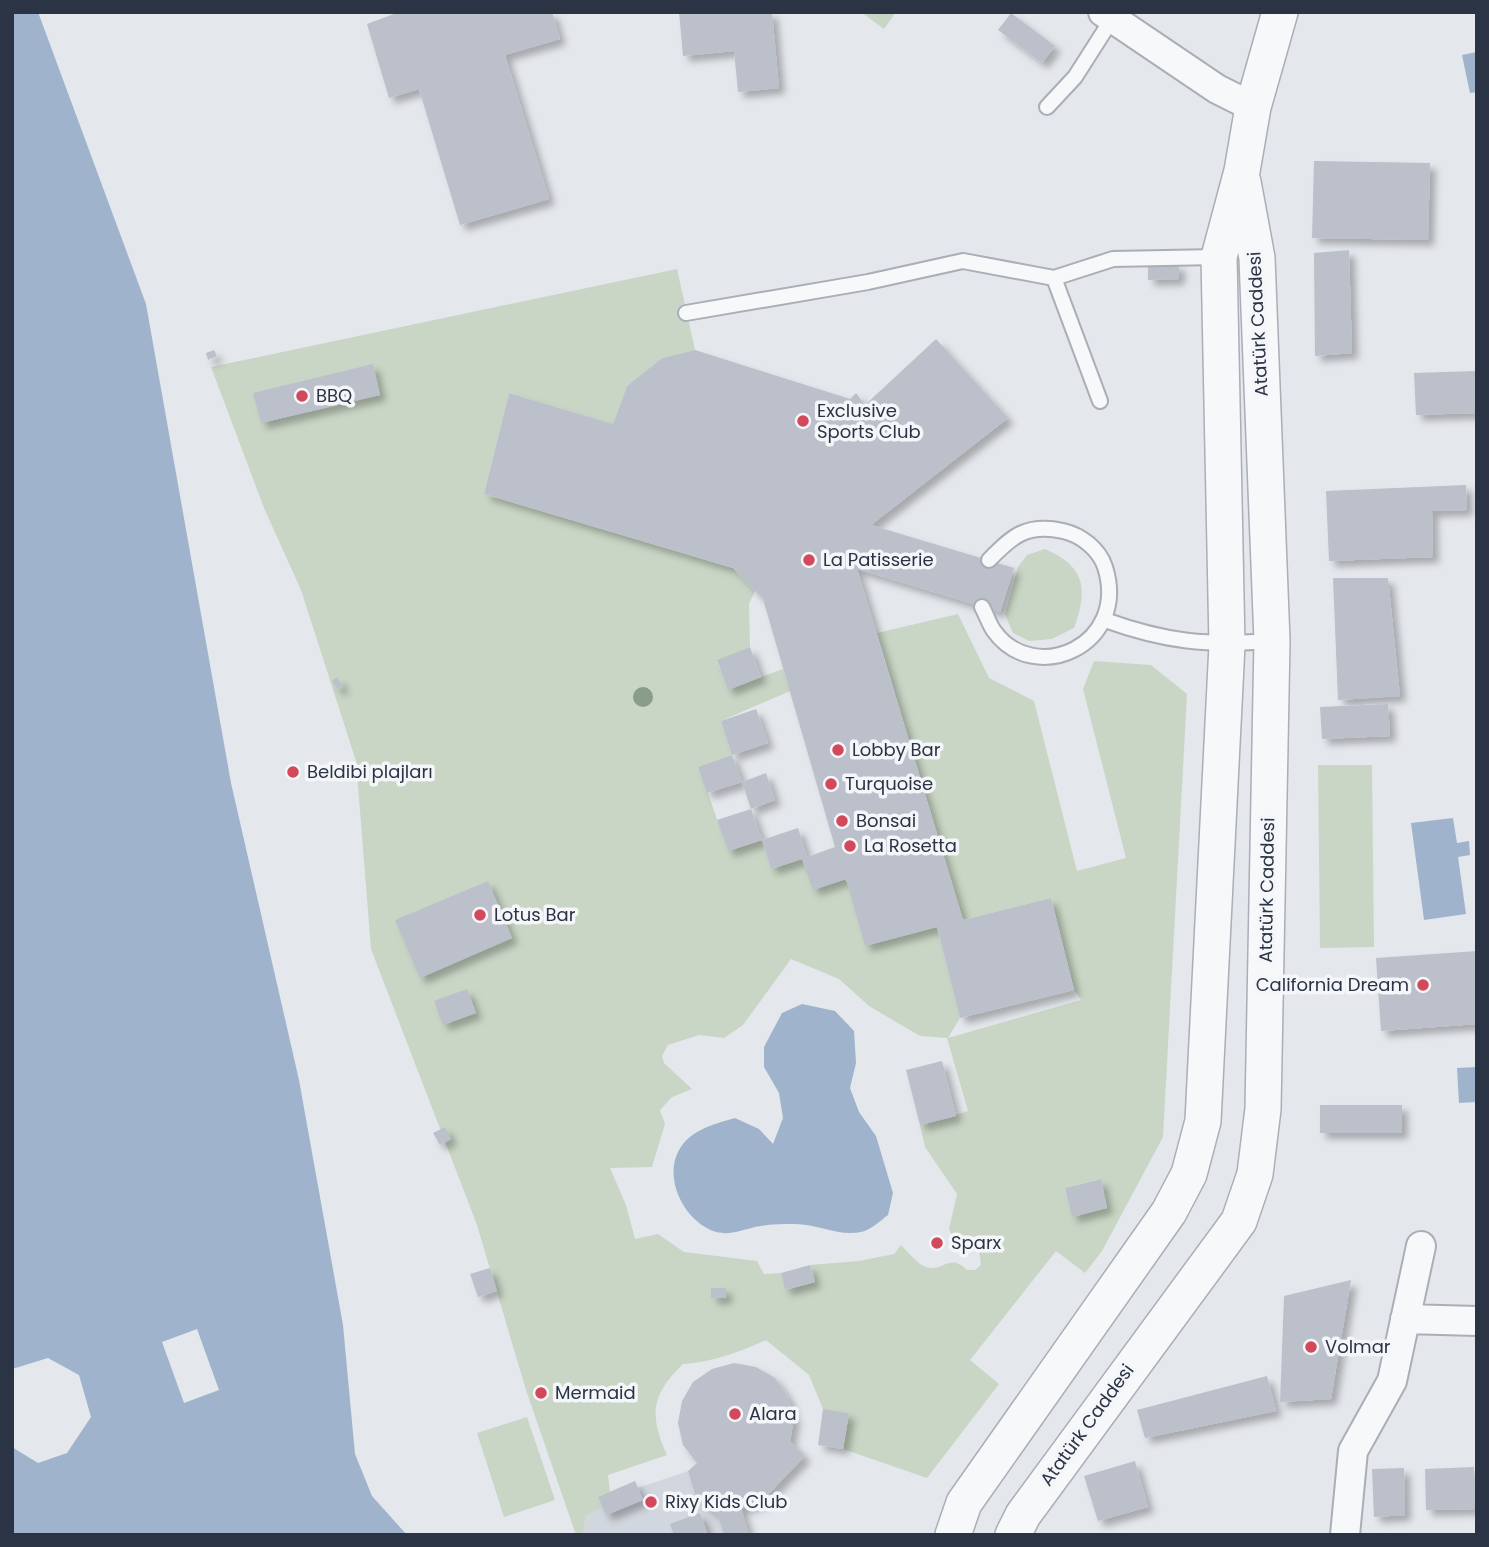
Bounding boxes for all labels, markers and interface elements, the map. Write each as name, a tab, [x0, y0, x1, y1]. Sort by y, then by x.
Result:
street label: Atatürk Caddesi	[1241, 251, 1274, 397]
place label: BBQ	[316, 383, 352, 408]
marker: BBQ	[294, 388, 310, 404]
place label: Exclusive Sports Club	[817, 398, 921, 444]
marker: Exclusive Sports Club	[795, 413, 811, 429]
place label: La Patisserie	[823, 547, 934, 572]
marker: La Patisserie	[801, 552, 817, 568]
place label: Lobby Bar	[852, 737, 941, 762]
marker: Lobby Bar	[830, 742, 846, 758]
place label: Beldibi plajları	[307, 759, 433, 784]
marker: Beldibi plajları	[285, 764, 301, 780]
place label: Turquoise	[845, 771, 933, 796]
marker: Turquoise	[823, 776, 839, 792]
place label: Bonsai	[856, 808, 916, 833]
marker: Bonsai	[834, 813, 850, 829]
street label: Atatürk Caddesi	[1253, 817, 1280, 963]
place label: La Rosetta	[864, 833, 957, 858]
marker: La Rosetta	[842, 838, 858, 854]
place label: Lotus Bar	[494, 902, 576, 927]
marker: Lotus Bar	[472, 907, 488, 923]
place label: California Dream	[1256, 972, 1409, 997]
marker: California Dream	[1415, 977, 1431, 993]
place label: Sparx	[951, 1230, 1002, 1255]
marker: Sparx	[929, 1235, 945, 1251]
place label: Volmar	[1325, 1334, 1391, 1359]
marker: Volmar	[1303, 1339, 1319, 1355]
street label: Atatürk Caddesi	[1034, 1359, 1139, 1491]
place label: Mermaid	[555, 1380, 636, 1405]
marker: Mermaid	[533, 1385, 549, 1401]
place label: Alara	[749, 1401, 797, 1426]
marker: Alara	[727, 1406, 743, 1422]
place label: Rixy Kids Club	[665, 1489, 788, 1514]
marker: Rixy Kids Club	[643, 1494, 659, 1510]

